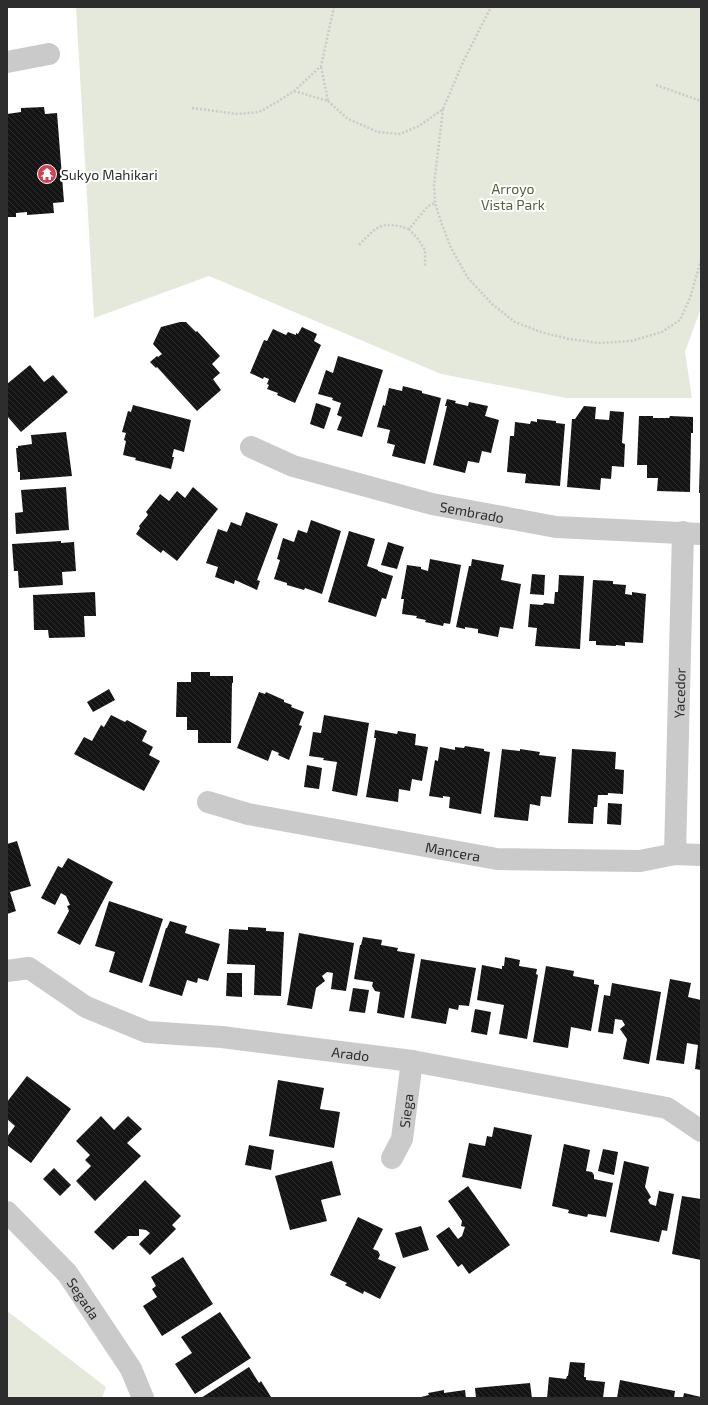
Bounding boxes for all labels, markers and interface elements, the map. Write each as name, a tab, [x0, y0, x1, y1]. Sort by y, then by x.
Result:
temple icon: Sukyo Mahikari	[36, 163, 58, 185]
place label: Sukyo Mahikari	[61, 166, 158, 183]
park label: Arroyo Vista Park	[481, 180, 545, 213]
street label: Sembrado	[439, 497, 506, 526]
street label: Yacedor	[670, 667, 688, 719]
street label: Mancera	[424, 838, 482, 864]
street label: Arado	[331, 1042, 371, 1064]
street label: Siega	[395, 1093, 416, 1129]
street label: Segada	[64, 1274, 104, 1322]

